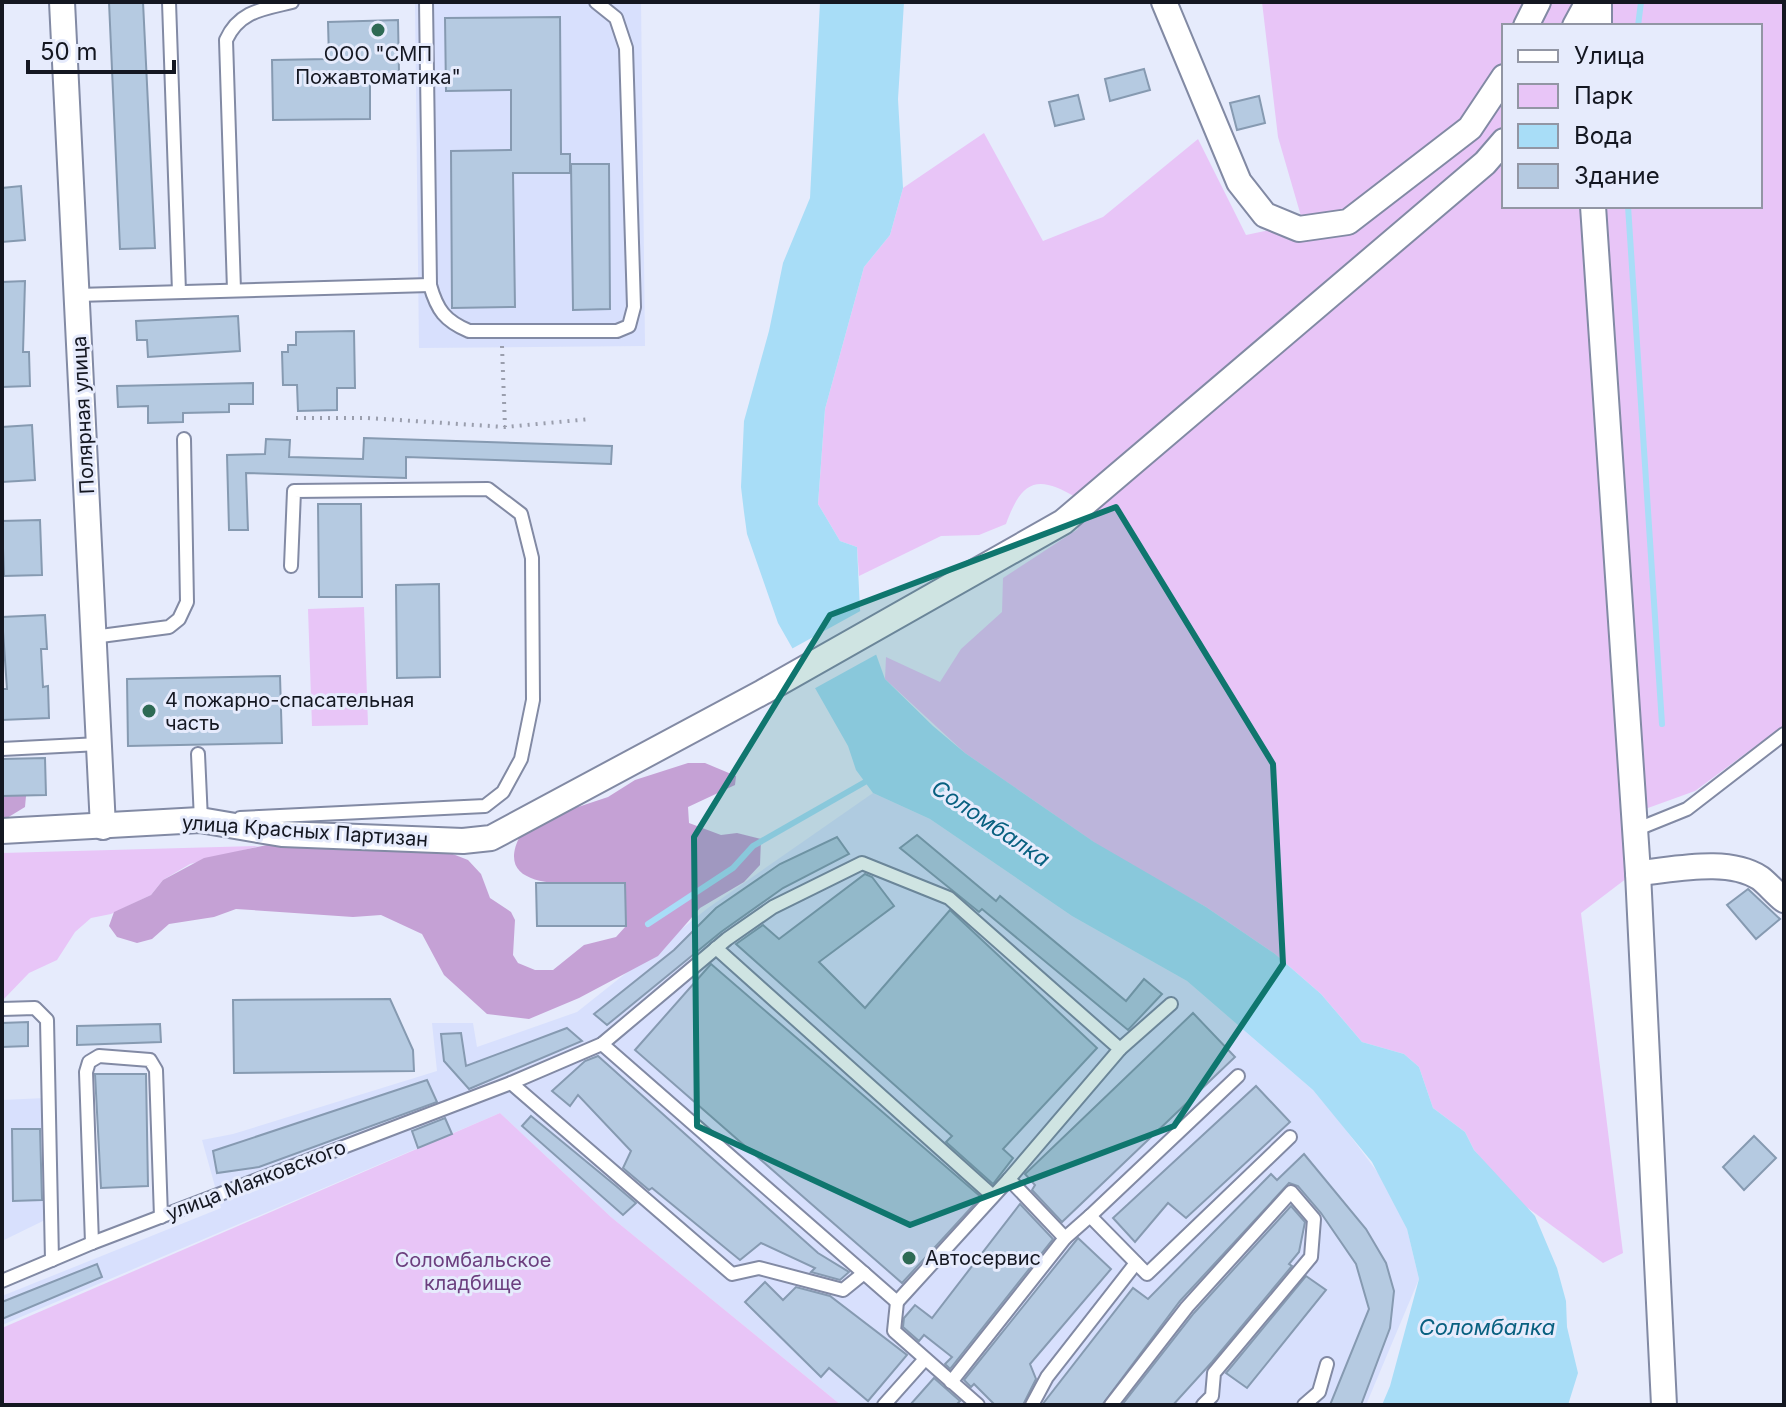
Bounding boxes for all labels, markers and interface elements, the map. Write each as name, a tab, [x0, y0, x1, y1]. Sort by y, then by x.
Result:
marker: ООО "СМП Пожавтоматика"	[369, 21, 387, 39]
scale bar	[28, 24, 174, 74]
legend	[1502, 24, 1762, 208]
text: 50 m	[40, 37, 98, 66]
text: Улица	[1574, 41, 1645, 70]
place label: ООО "СМП Пожавтоматика"	[295, 42, 461, 89]
text: Парк	[1574, 81, 1633, 110]
text: Вода	[1574, 121, 1633, 150]
text: Здание	[1574, 161, 1660, 190]
street label: Полярная улица	[67, 335, 99, 495]
place label: 4 пожарно-спасательная часть	[165, 688, 414, 735]
marker: 4 пожарно-спасательная часть	[140, 702, 158, 720]
water label: Соломбалка	[927, 774, 1055, 872]
street label: улица Красных Партизан	[181, 810, 429, 852]
street label: улица Маяковского	[163, 1135, 349, 1225]
place label: Автосервис	[925, 1246, 1041, 1270]
park label: Соломбальское кладбище	[395, 1248, 551, 1295]
marker: Автосервис	[900, 1249, 918, 1267]
water label: Соломбалка	[1419, 1314, 1555, 1340]

